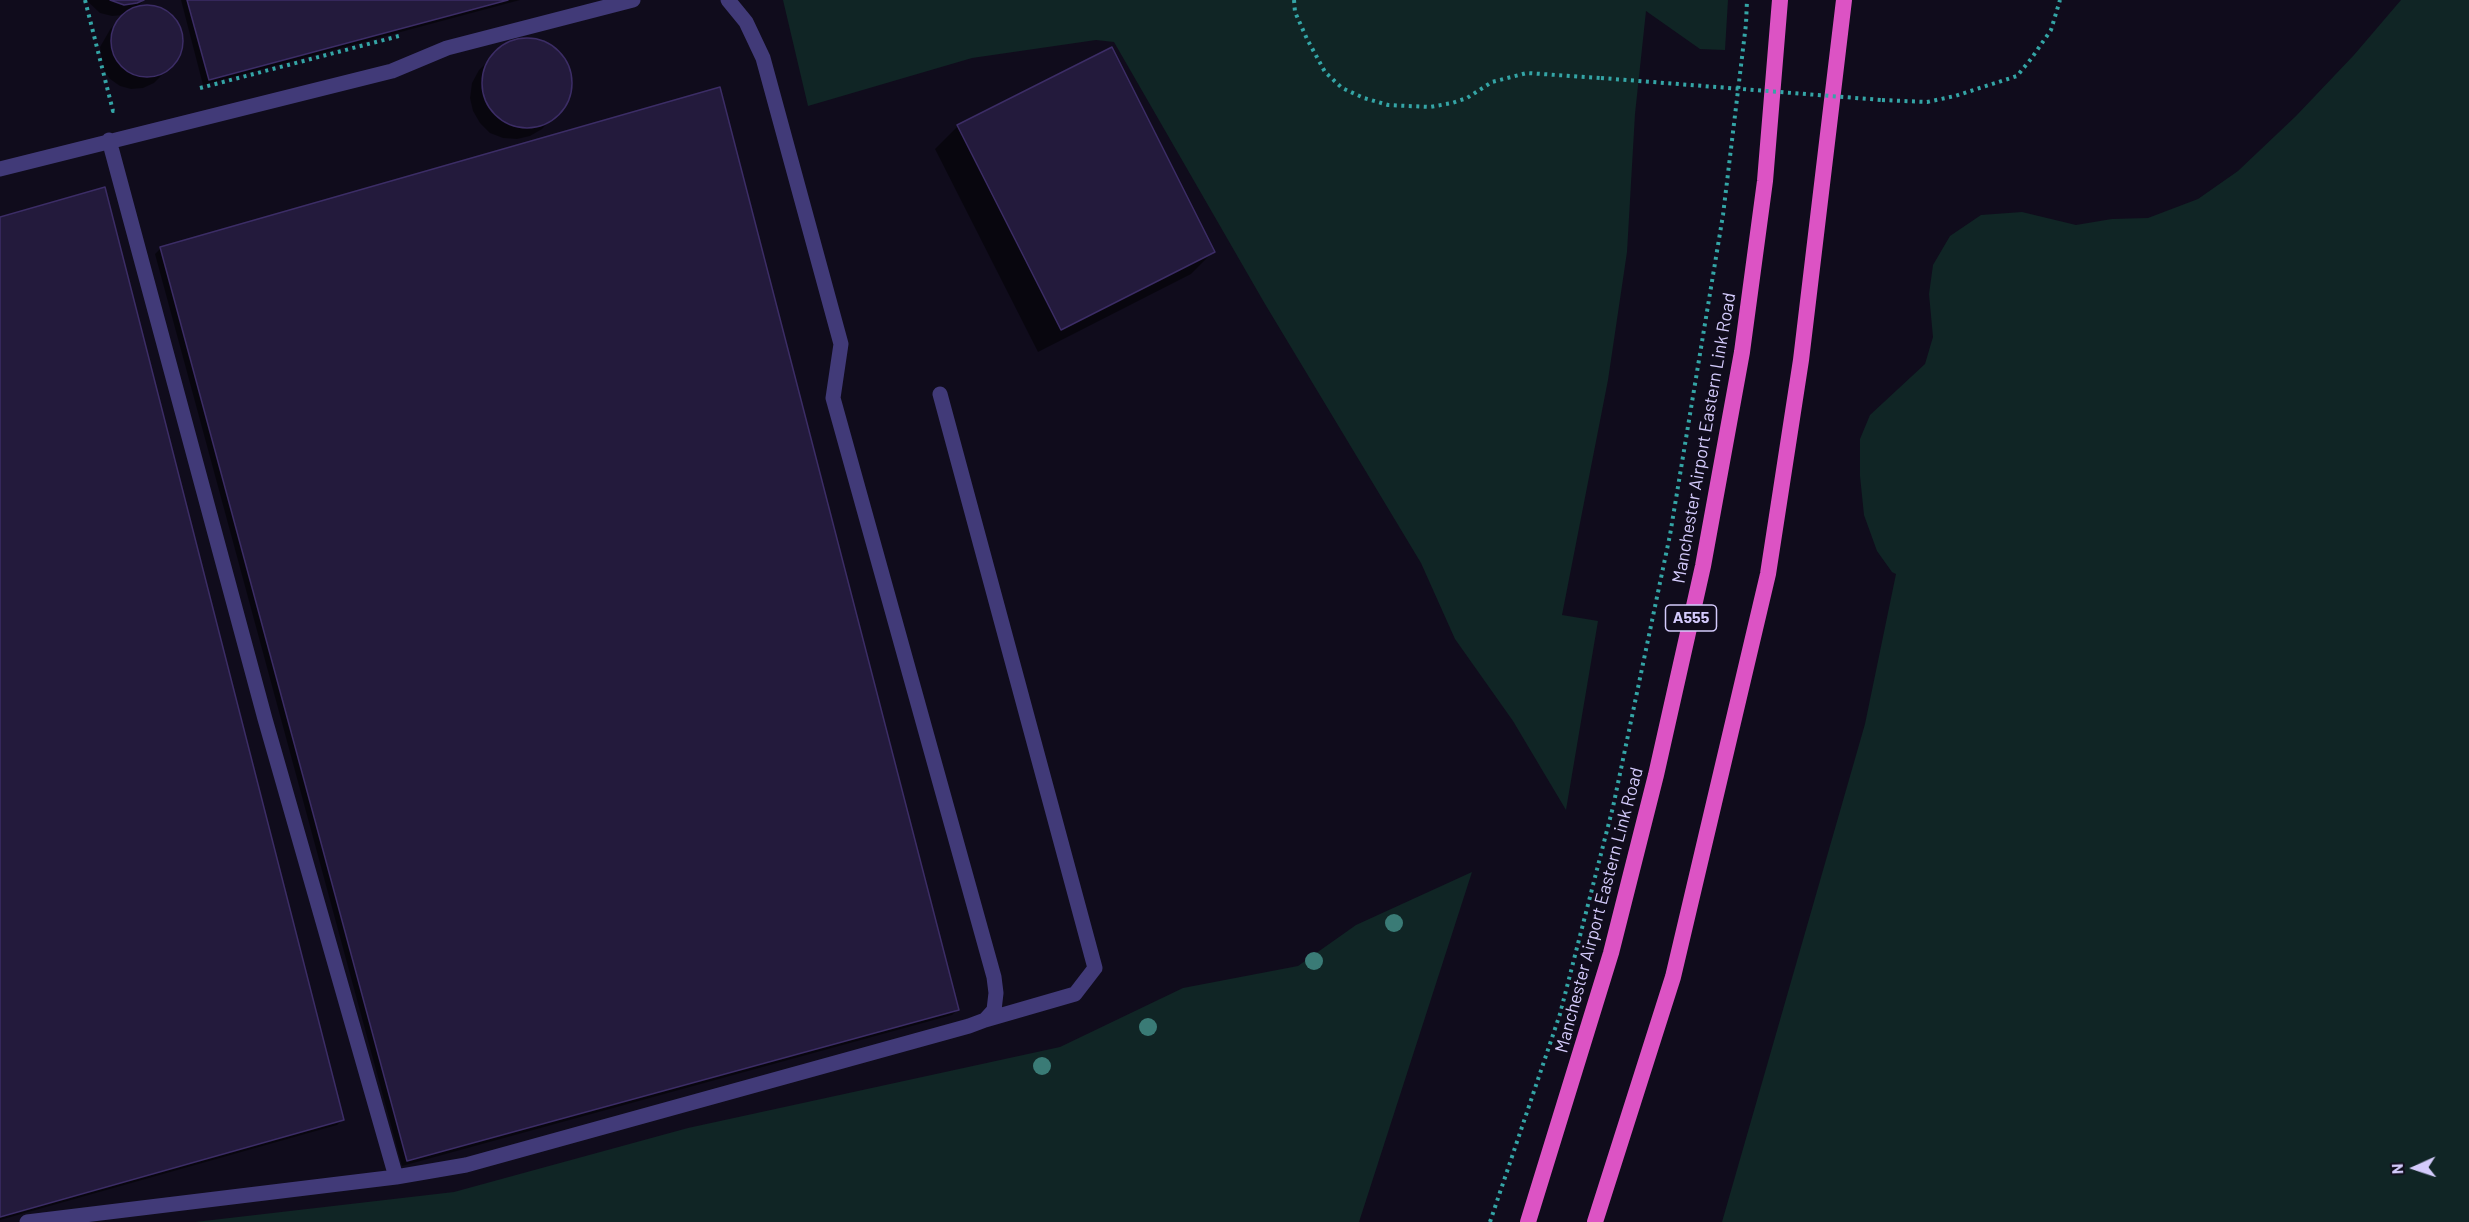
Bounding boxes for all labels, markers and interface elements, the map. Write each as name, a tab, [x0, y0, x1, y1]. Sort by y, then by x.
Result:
street label: Manchester Airport Eastern Link Road	[1668, 291, 1740, 585]
road number: A555	[1666, 605, 1716, 631]
street label: Manchester Airport Eastern Link Road	[1550, 765, 1648, 1055]
north arrow	[2385, 1138, 2445, 1198]
text: N	[2387, 1163, 2406, 1175]

